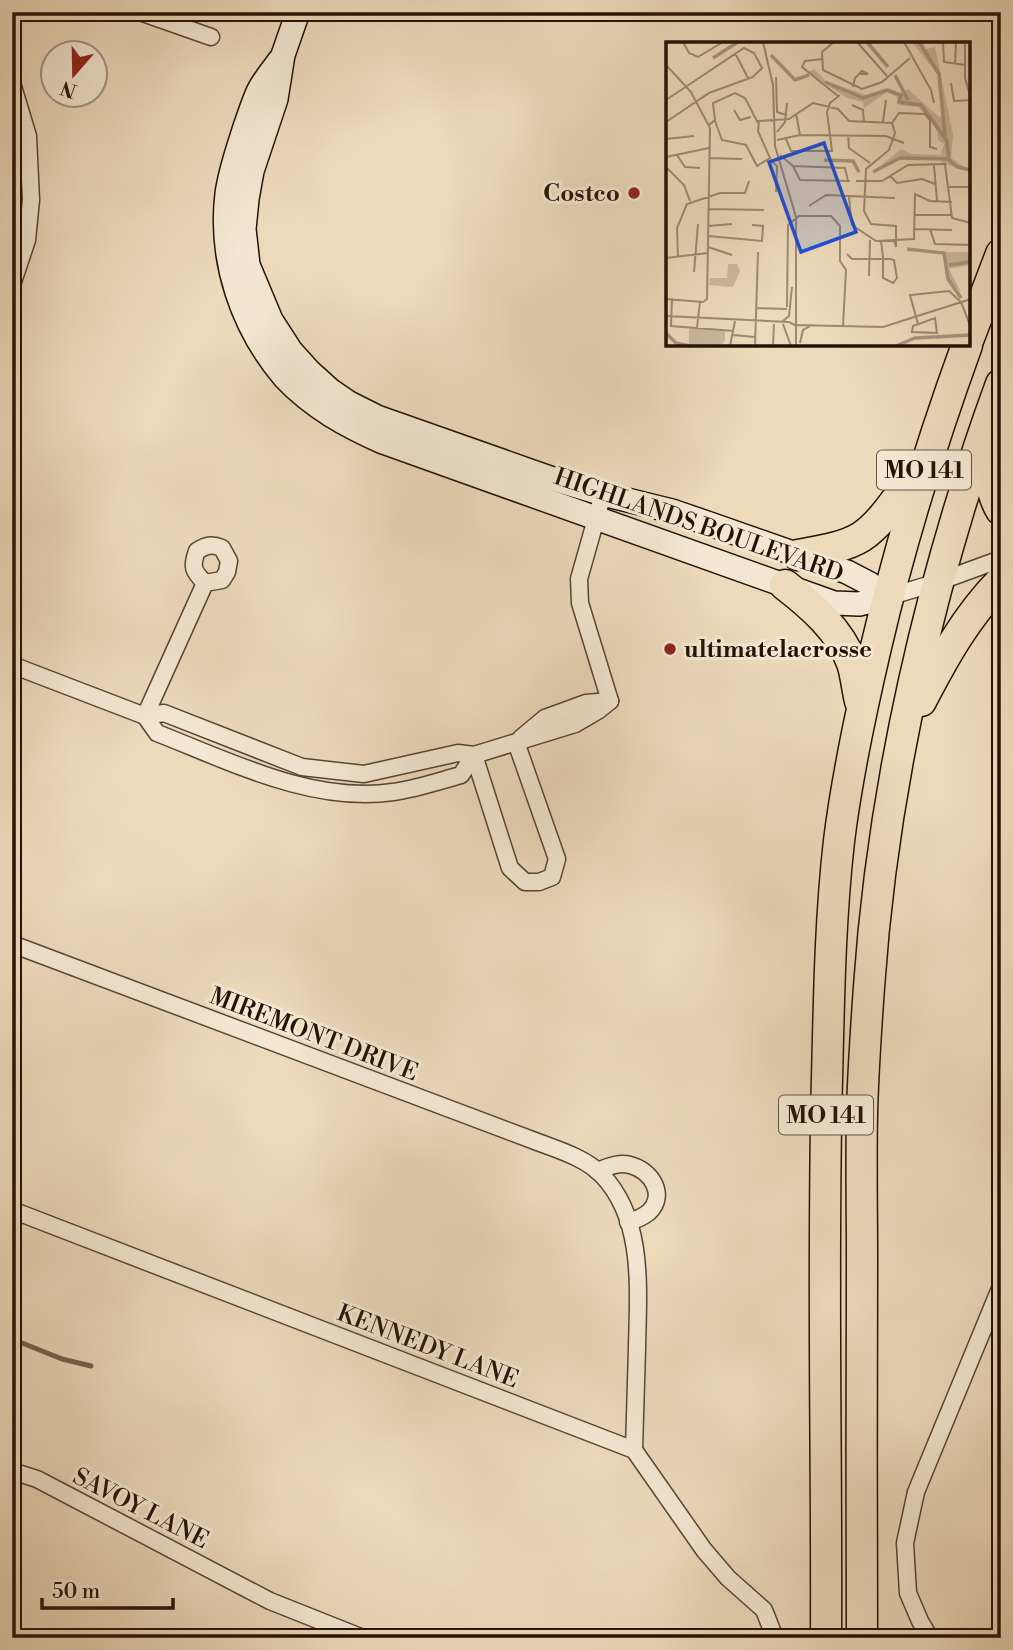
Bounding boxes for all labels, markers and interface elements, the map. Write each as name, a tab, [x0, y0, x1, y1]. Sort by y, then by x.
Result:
north arrow	[38, 38, 108, 108]
inset map	[666, 42, 971, 346]
text: N	[57, 75, 80, 103]
place label: Costco	[543, 179, 620, 209]
marker: Costco	[626, 185, 642, 201]
road number: MO 141	[877, 450, 971, 490]
street label: HIGHLANDS BOULEVARD	[550, 462, 847, 590]
place label: ultimatelacrosse	[684, 635, 872, 665]
marker: ultimatelacrosse	[662, 641, 678, 657]
street label: MIREMONT DRIVE	[205, 981, 422, 1089]
road number: MO 141	[779, 1096, 873, 1134]
street label: KENNEDY LANE	[333, 1299, 523, 1395]
street label: SAVOY LANE	[68, 1462, 213, 1556]
scale bar	[42, 1566, 173, 1610]
text: 50 m	[52, 1579, 100, 1605]

